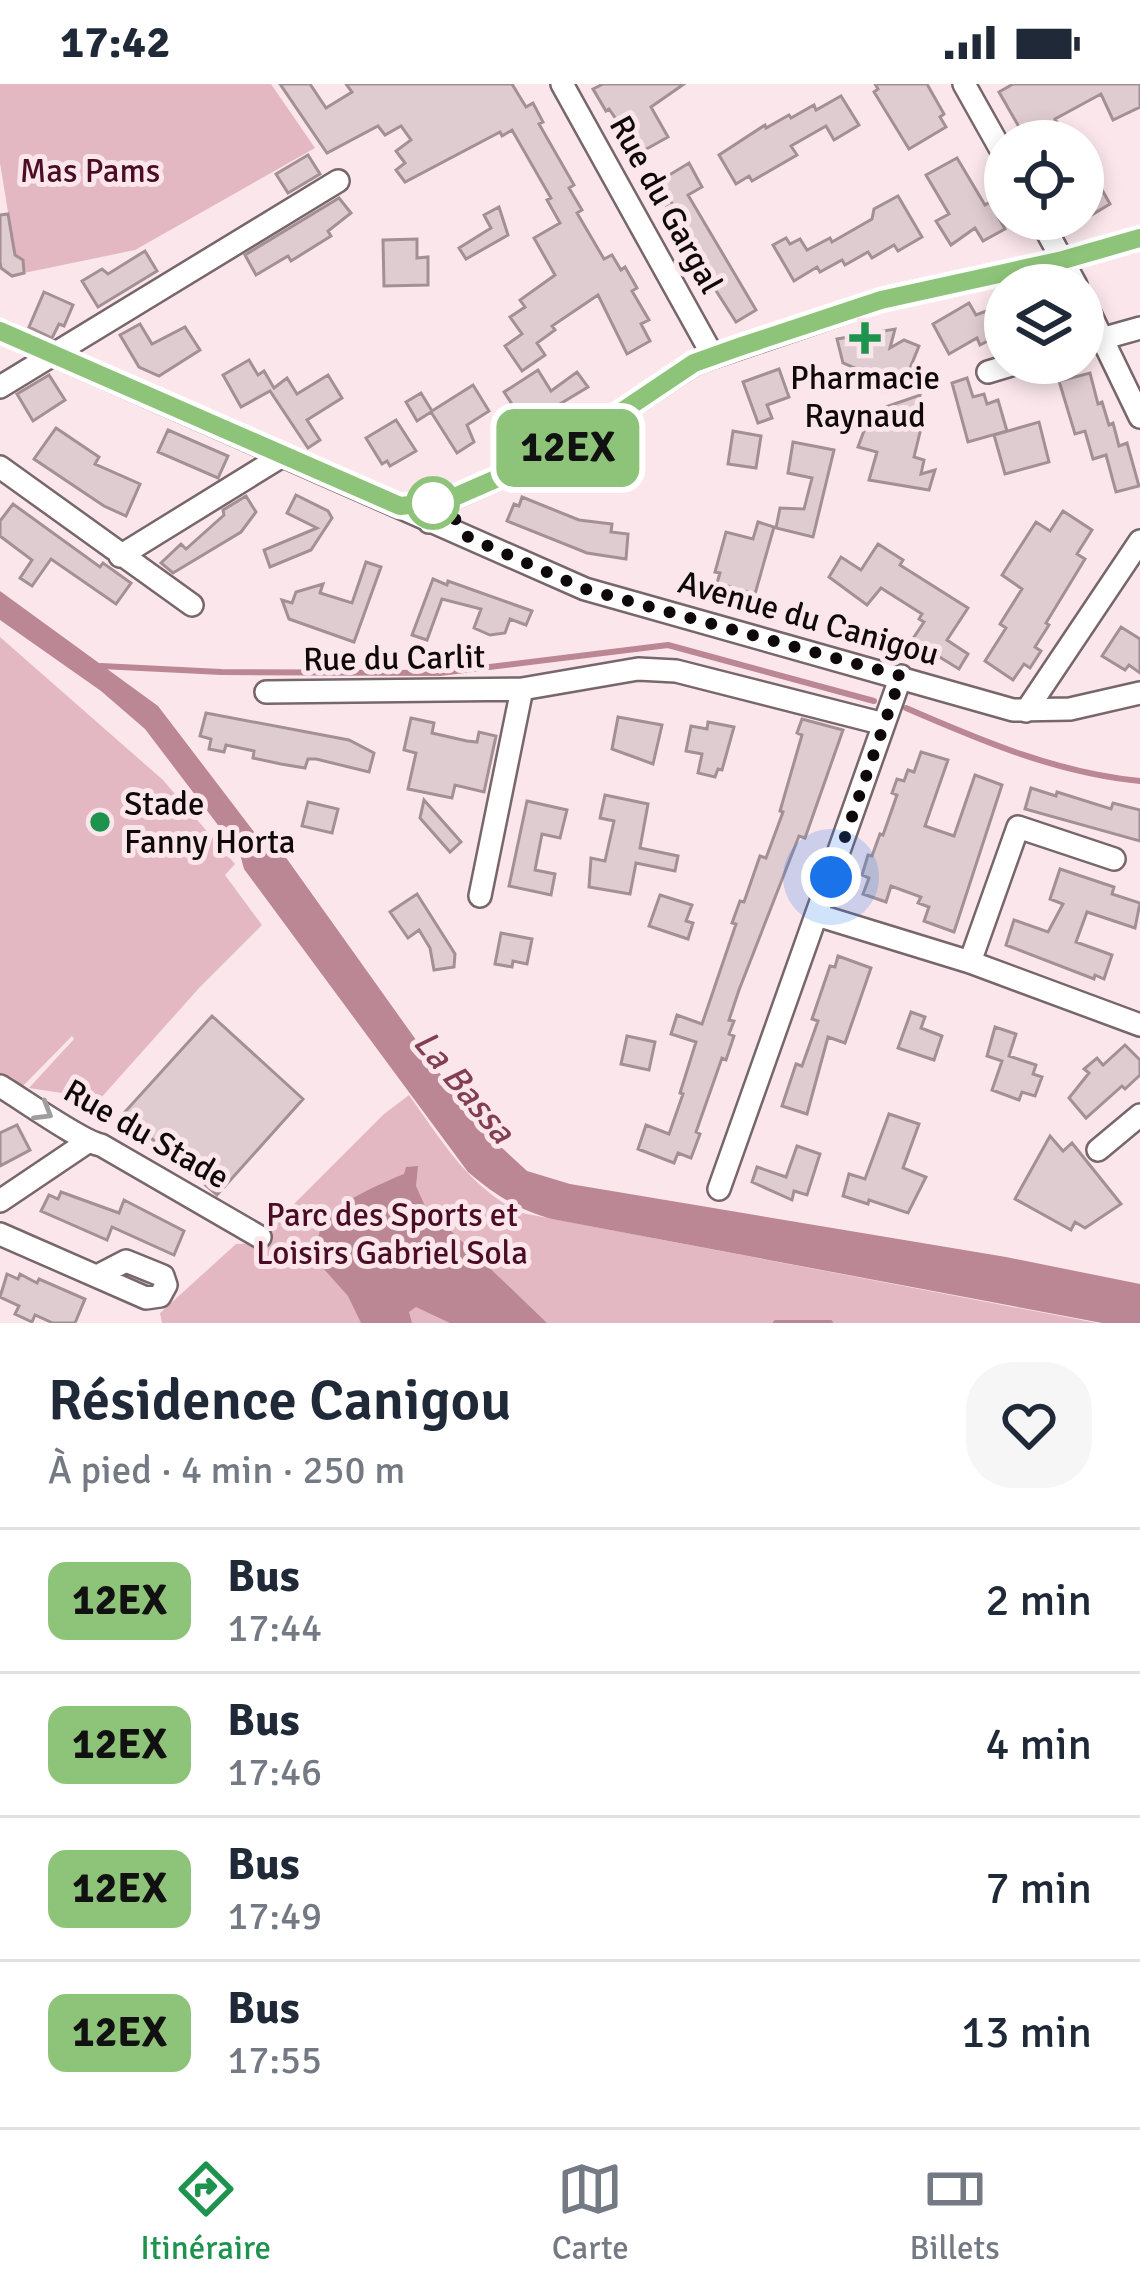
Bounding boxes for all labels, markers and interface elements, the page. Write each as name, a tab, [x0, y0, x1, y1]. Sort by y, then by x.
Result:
text: 17:42	[60, 15, 170, 70]
street label: Rue du Gargal	[600, 109, 731, 301]
map controls	[984, 120, 1104, 384]
button: locate	[984, 120, 1104, 240]
park label: Mas Pams	[20, 151, 160, 192]
button: layers	[984, 264, 1104, 384]
marker: Pharmacie Raynaud	[852, 325, 878, 351]
place label: Pharmacie Raynaud	[790, 358, 940, 437]
line badge: 12EX	[484, 409, 652, 487]
text: 12EX	[520, 422, 616, 473]
unlabelled marker	[408, 478, 458, 528]
street label: Avenue du Canigou	[673, 562, 944, 675]
street label: Rue du Carlit	[303, 636, 485, 681]
place label: Stade Fanny Horta	[124, 784, 296, 863]
marker: Stade Fanny Horta	[87, 809, 113, 835]
your location	[801, 847, 861, 907]
water label: La Bassa	[403, 1021, 525, 1154]
street label: Rue du Stade	[56, 1071, 236, 1198]
one-way arrow	[31, 1098, 53, 1120]
park label: Parc des Sports et Loisirs Gabriel Sola	[256, 1195, 528, 1274]
button: heart	[966, 1362, 1092, 1488]
text: Résidence Canigou	[48, 1365, 511, 1436]
text: À pied · 4 min · 250 m	[48, 1446, 405, 1494]
text: Bus	[227, 1549, 300, 1604]
text: 2 min	[985, 1573, 1092, 1628]
text: 12EX	[72, 1575, 167, 1626]
text: 17:44	[227, 1604, 322, 1652]
text: Bus	[227, 1693, 300, 1748]
text: 4 min	[985, 1717, 1092, 1772]
text: 12EX	[72, 1719, 167, 1770]
text: 17:46	[227, 1748, 322, 1796]
text: Bus	[227, 1837, 300, 1892]
text: 7 min	[985, 1861, 1092, 1916]
text: 12EX	[72, 1863, 167, 1914]
text: 17:49	[227, 1892, 322, 1940]
text: Bus	[227, 1981, 300, 2036]
text: 13 min	[961, 2005, 1092, 2060]
text: 12EX	[72, 2007, 167, 2058]
text: 17:55	[227, 2036, 322, 2084]
tab: Itinéraire	[140, 2156, 271, 2269]
tab: Carte	[552, 2156, 629, 2269]
tab: Billets	[910, 2156, 1000, 2269]

